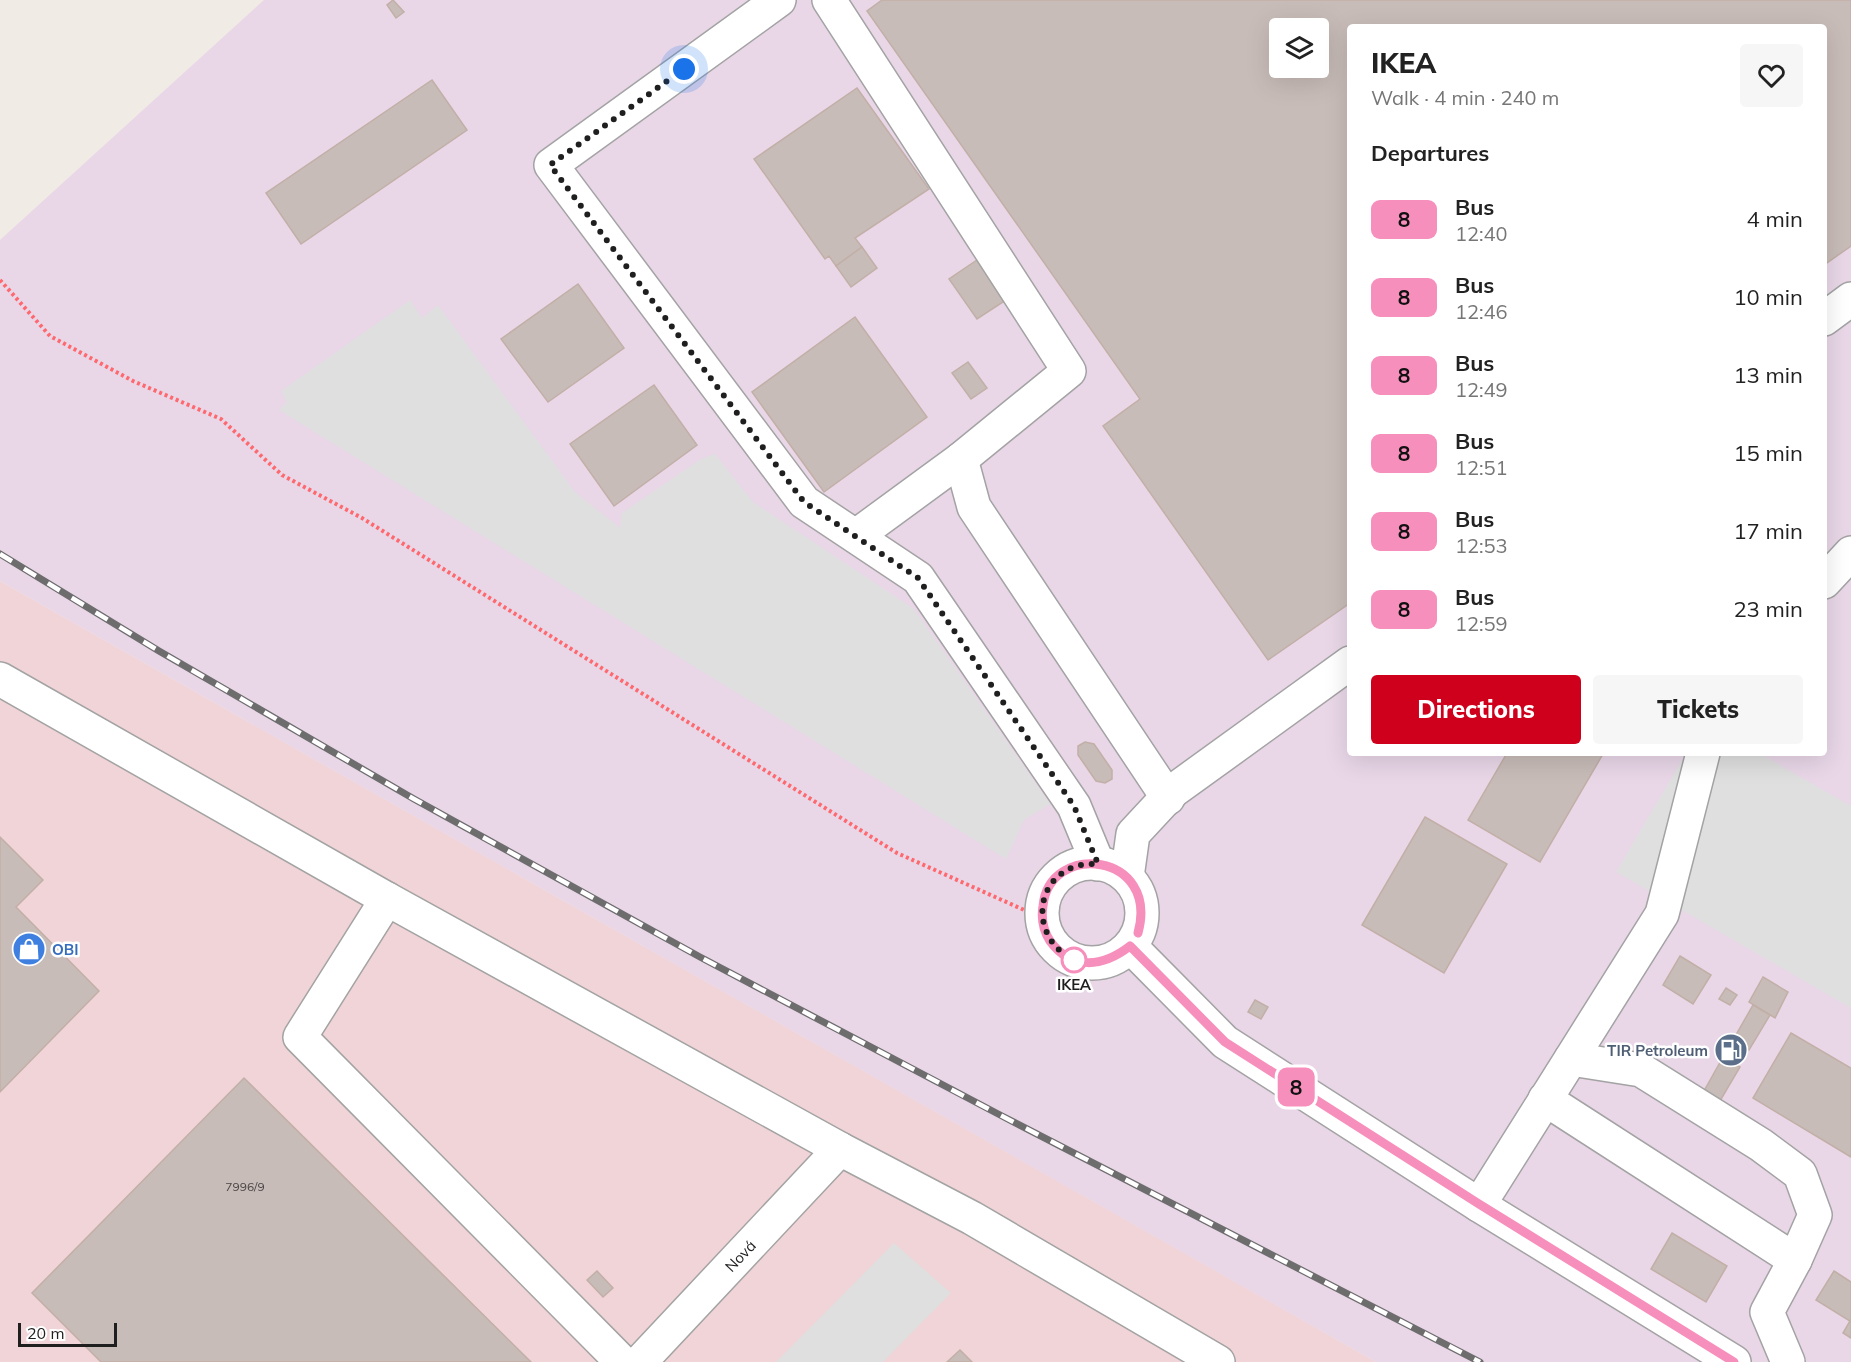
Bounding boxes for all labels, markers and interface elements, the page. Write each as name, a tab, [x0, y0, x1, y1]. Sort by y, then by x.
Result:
map controls	[1269, 18, 1329, 78]
button: layers	[1269, 18, 1329, 78]
button: heart	[1740, 44, 1803, 107]
text: IKEA	[1371, 45, 1436, 80]
your location	[669, 54, 699, 84]
text: Walk · 4 min · 240 m	[1371, 85, 1559, 110]
text: Departures	[1371, 139, 1489, 167]
text: Bus	[1455, 193, 1494, 221]
text: 4 min	[1747, 205, 1803, 233]
text: 8	[1398, 206, 1410, 232]
text: 12:40	[1455, 221, 1508, 246]
text: Bus	[1455, 271, 1494, 299]
text: 10 min	[1733, 283, 1803, 311]
text: 8	[1398, 284, 1410, 310]
text: 12:46	[1455, 299, 1508, 324]
text: Bus	[1455, 349, 1494, 377]
text: 13 min	[1733, 361, 1803, 389]
text: 8	[1398, 362, 1410, 388]
text: 12:49	[1455, 377, 1508, 402]
text: Bus	[1455, 427, 1494, 455]
text: 15 min	[1733, 439, 1803, 467]
text: 8	[1398, 440, 1410, 466]
text: 12:51	[1455, 455, 1508, 480]
text: Bus	[1455, 505, 1494, 533]
text: 17 min	[1733, 517, 1803, 545]
text: 8	[1398, 518, 1410, 544]
text: 12:53	[1455, 533, 1508, 558]
text: Bus	[1455, 583, 1494, 611]
text: 23 min	[1733, 595, 1803, 623]
text: 8	[1398, 596, 1410, 622]
text: 12:59	[1455, 611, 1508, 636]
button: Directions	[1371, 675, 1581, 744]
button: Tickets	[1593, 675, 1803, 744]
shop icon: OBI	[11, 931, 47, 967]
place label: OBI	[52, 940, 78, 959]
marker: IKEA	[1061, 947, 1087, 973]
place label: IKEA	[1057, 975, 1092, 994]
fuel station icon: TIR Petroleum	[1713, 1032, 1749, 1068]
place label: TIR Petroleum	[1607, 1041, 1708, 1060]
line badge: 8	[1276, 1068, 1316, 1106]
text: 8	[1290, 1074, 1302, 1100]
house number: 7996/9	[225, 1179, 265, 1194]
street label: Nová	[720, 1236, 759, 1275]
scale bar	[18, 1320, 117, 1348]
text: 20 m	[27, 1323, 64, 1343]

